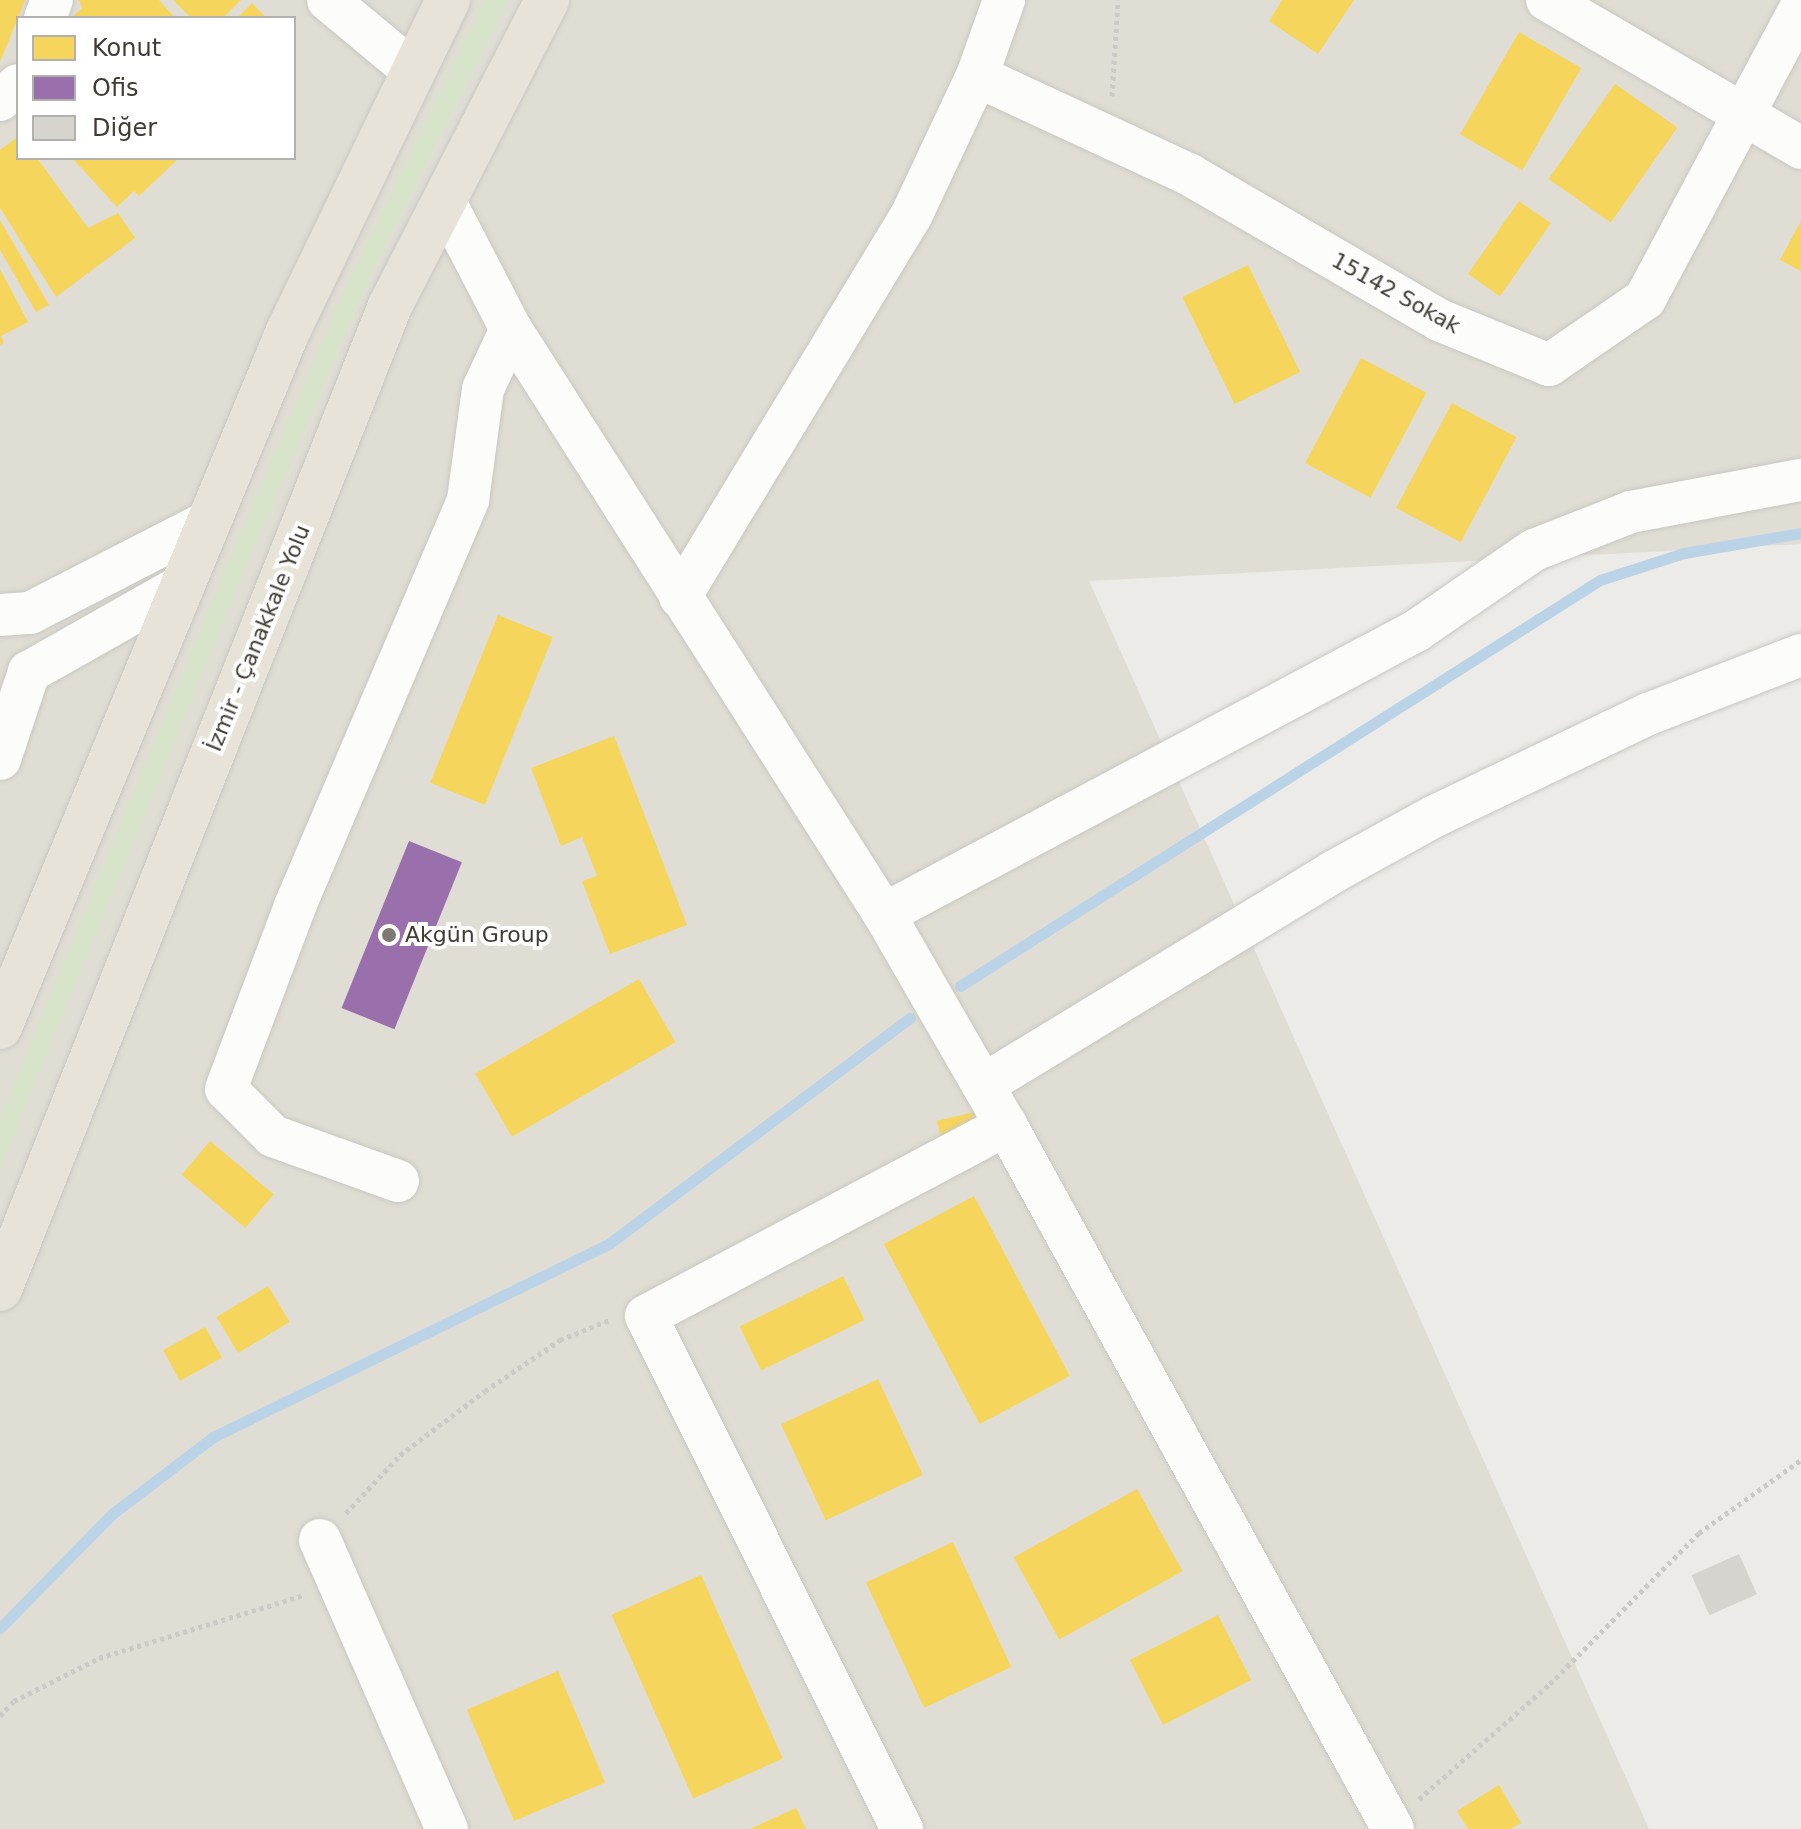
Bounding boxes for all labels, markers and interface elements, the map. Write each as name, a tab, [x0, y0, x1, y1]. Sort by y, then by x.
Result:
legend	[16, 16, 296, 160]
text: Konut	[92, 34, 161, 62]
text: Ofis	[92, 74, 139, 102]
text: Diğer	[92, 114, 157, 142]
street label: 15142 Sokak	[1327, 247, 1465, 339]
street label: İzmir - Çanakkale Yolu	[200, 521, 316, 755]
place label: Akgün Group	[405, 922, 549, 948]
marker: Akgün Group	[380, 926, 398, 944]

